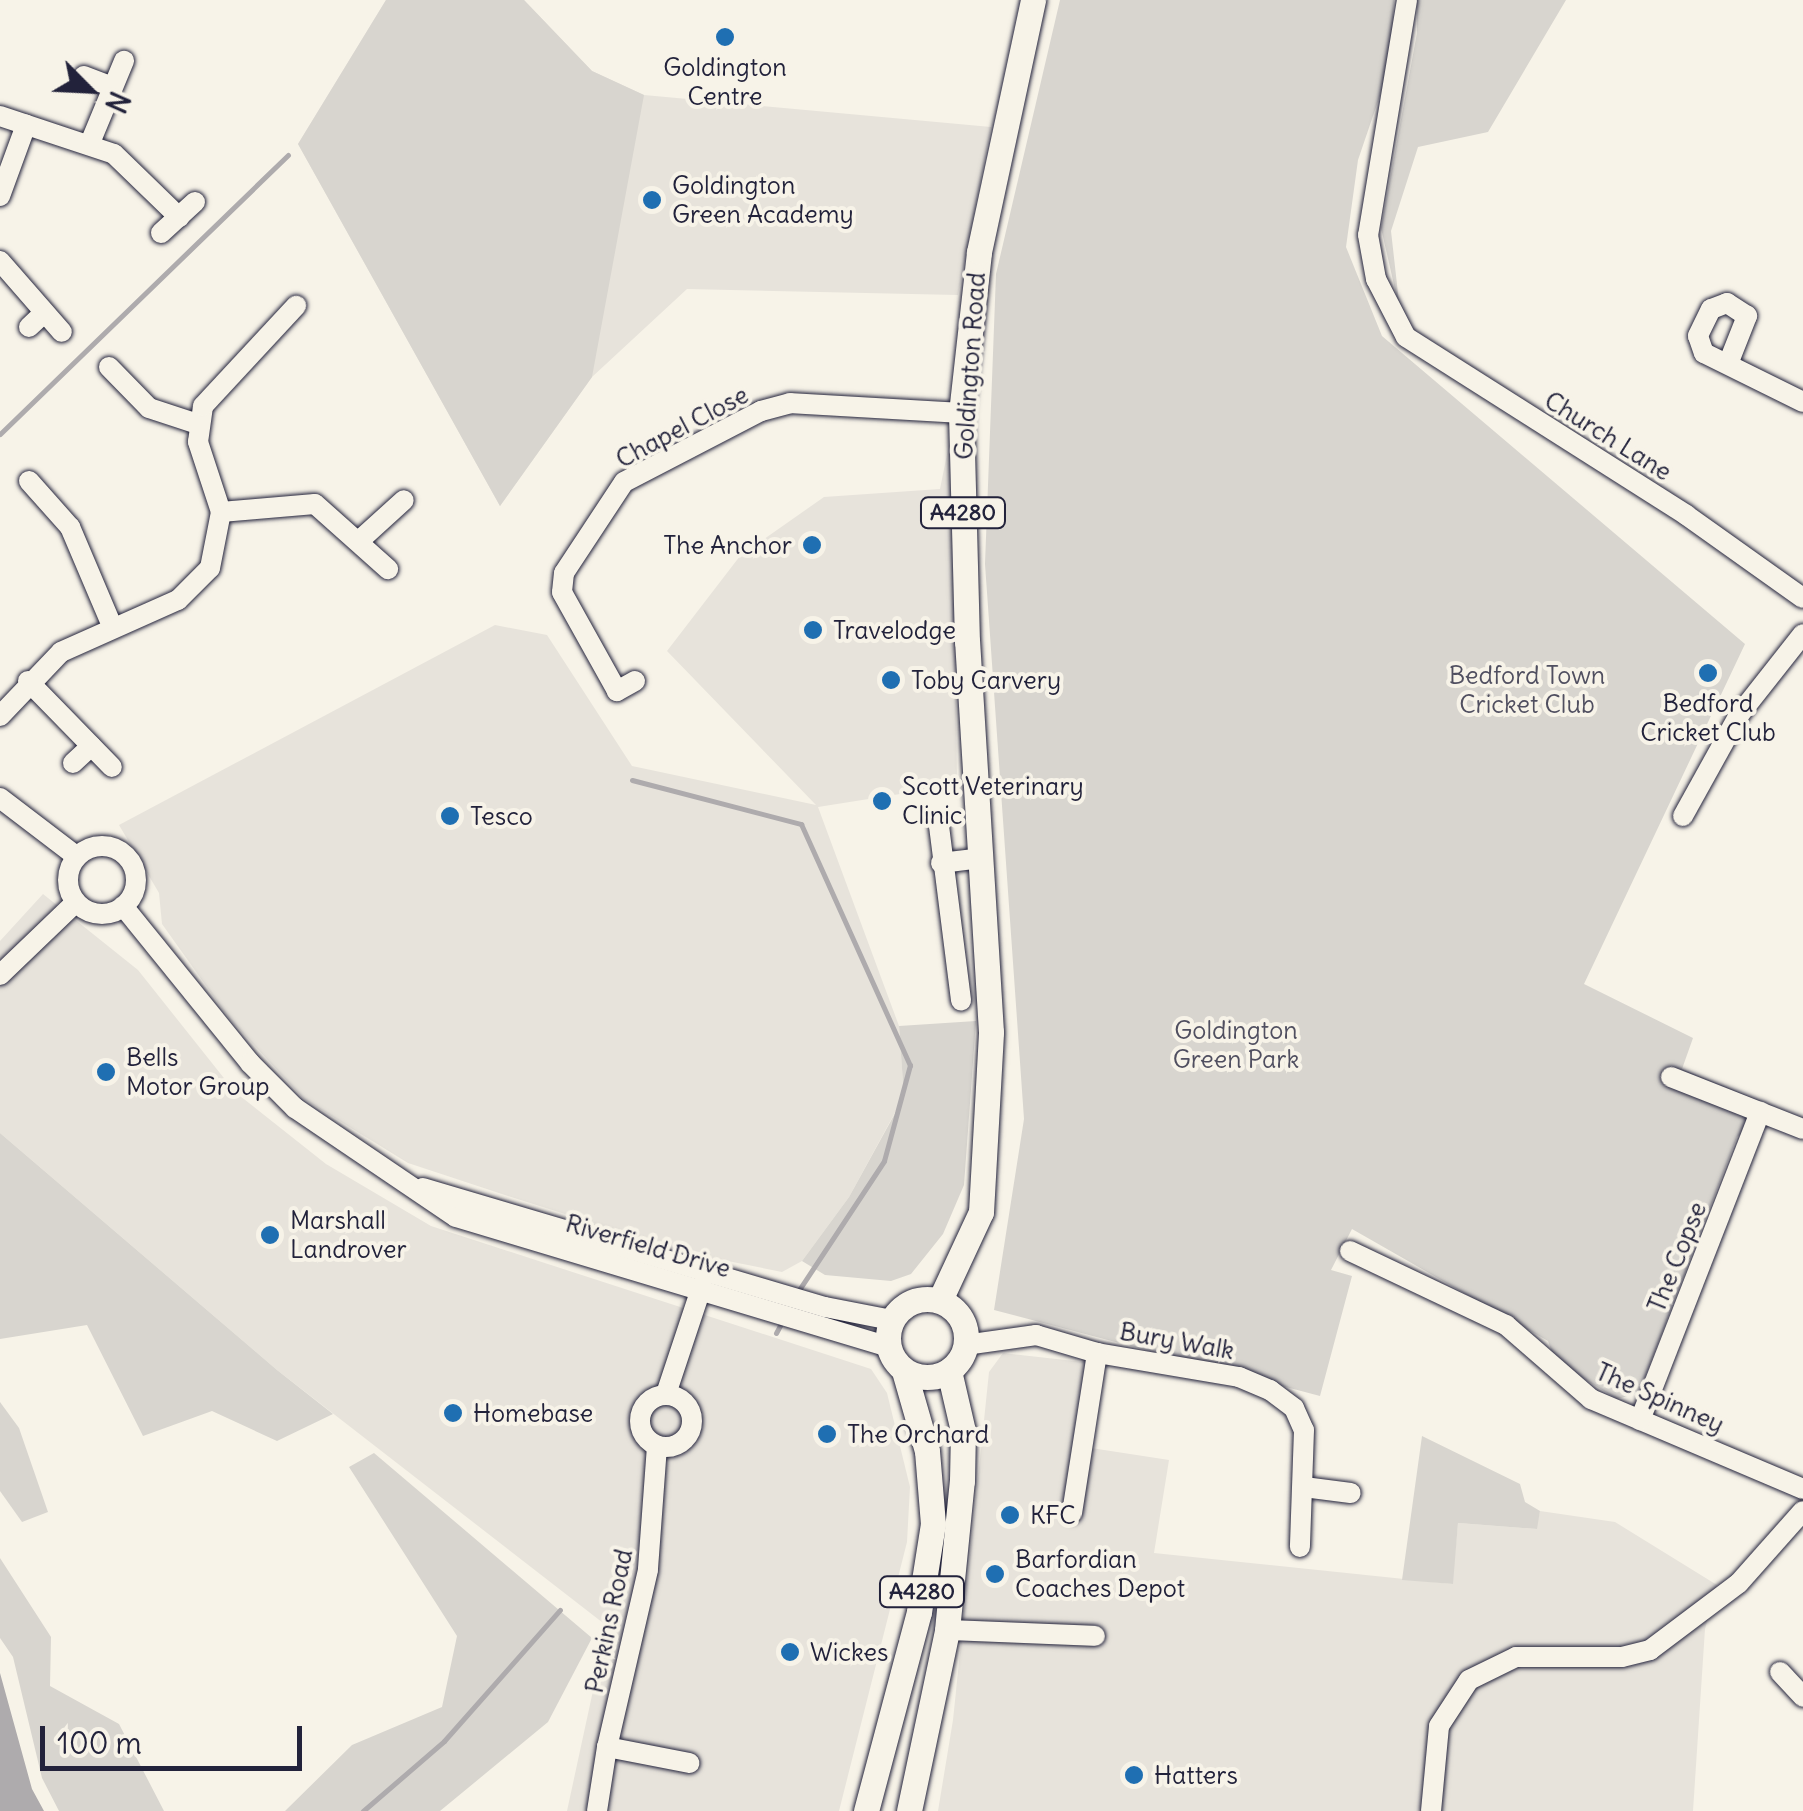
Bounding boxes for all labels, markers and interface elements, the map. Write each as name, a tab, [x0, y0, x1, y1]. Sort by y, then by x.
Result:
marker: Goldington Centre	[714, 26, 736, 48]
north arrow	[40, 40, 140, 140]
place label: Goldington Centre	[663, 53, 787, 112]
text: N	[97, 86, 138, 118]
place label: Goldington Green Academy	[672, 171, 854, 230]
marker: Goldington Green Academy	[641, 189, 663, 211]
street label: Goldington Road	[948, 271, 992, 461]
street label: Chapel Close	[611, 380, 753, 474]
street label: Church Lane	[1539, 385, 1677, 487]
road number: A4280	[918, 496, 1008, 530]
place label: The Anchor	[663, 530, 792, 560]
marker: The Anchor	[801, 534, 823, 556]
place label: Travelodge	[833, 615, 956, 645]
marker: Travelodge	[802, 619, 824, 641]
park label: Bedford Town Cricket Club	[1449, 661, 1605, 720]
marker: Bedford Cricket Club	[1697, 662, 1719, 684]
place label: Toby Carvery	[911, 665, 1061, 695]
marker: Toby Carvery	[880, 669, 902, 691]
place label: Bedford Cricket Club	[1640, 689, 1776, 748]
place label: Scott Veterinary Clinic	[902, 772, 1084, 831]
marker: Scott Veterinary Clinic	[871, 790, 893, 812]
place label: Tesco	[470, 801, 533, 831]
marker: Tesco	[439, 805, 461, 827]
park label: Goldington Green Park	[1173, 1016, 1299, 1075]
place label: Bells Motor Group	[126, 1043, 269, 1102]
marker: Bells Motor Group	[95, 1061, 117, 1083]
street label: The Copse	[1641, 1197, 1713, 1317]
place label: Marshall Landrover	[290, 1206, 407, 1265]
street label: Riverfield Drive	[562, 1208, 734, 1284]
marker: Marshall Landrover	[259, 1224, 281, 1246]
street label: Bury Walk	[1117, 1316, 1237, 1366]
street label: The Spinney	[1591, 1356, 1729, 1440]
place label: Homebase	[473, 1398, 593, 1428]
marker: Homebase	[442, 1402, 464, 1424]
place label: The Orchard	[847, 1419, 989, 1449]
marker: The Orchard	[816, 1423, 838, 1445]
place label: KFC	[1030, 1500, 1076, 1530]
marker: KFC	[999, 1504, 1021, 1526]
place label: Barfordian Coaches Depot	[1015, 1545, 1185, 1604]
street label: Perkins Road	[579, 1546, 639, 1696]
marker: Barfordian Coaches Depot	[984, 1563, 1006, 1585]
road number: A4280	[877, 1575, 967, 1609]
place label: Wickes	[810, 1637, 888, 1667]
marker: Wickes	[779, 1641, 801, 1663]
scale bar	[45, 1706, 308, 1768]
text: 100 m	[57, 1724, 142, 1762]
place label: Hatters	[1154, 1760, 1238, 1790]
marker: Hatters	[1123, 1764, 1145, 1786]

